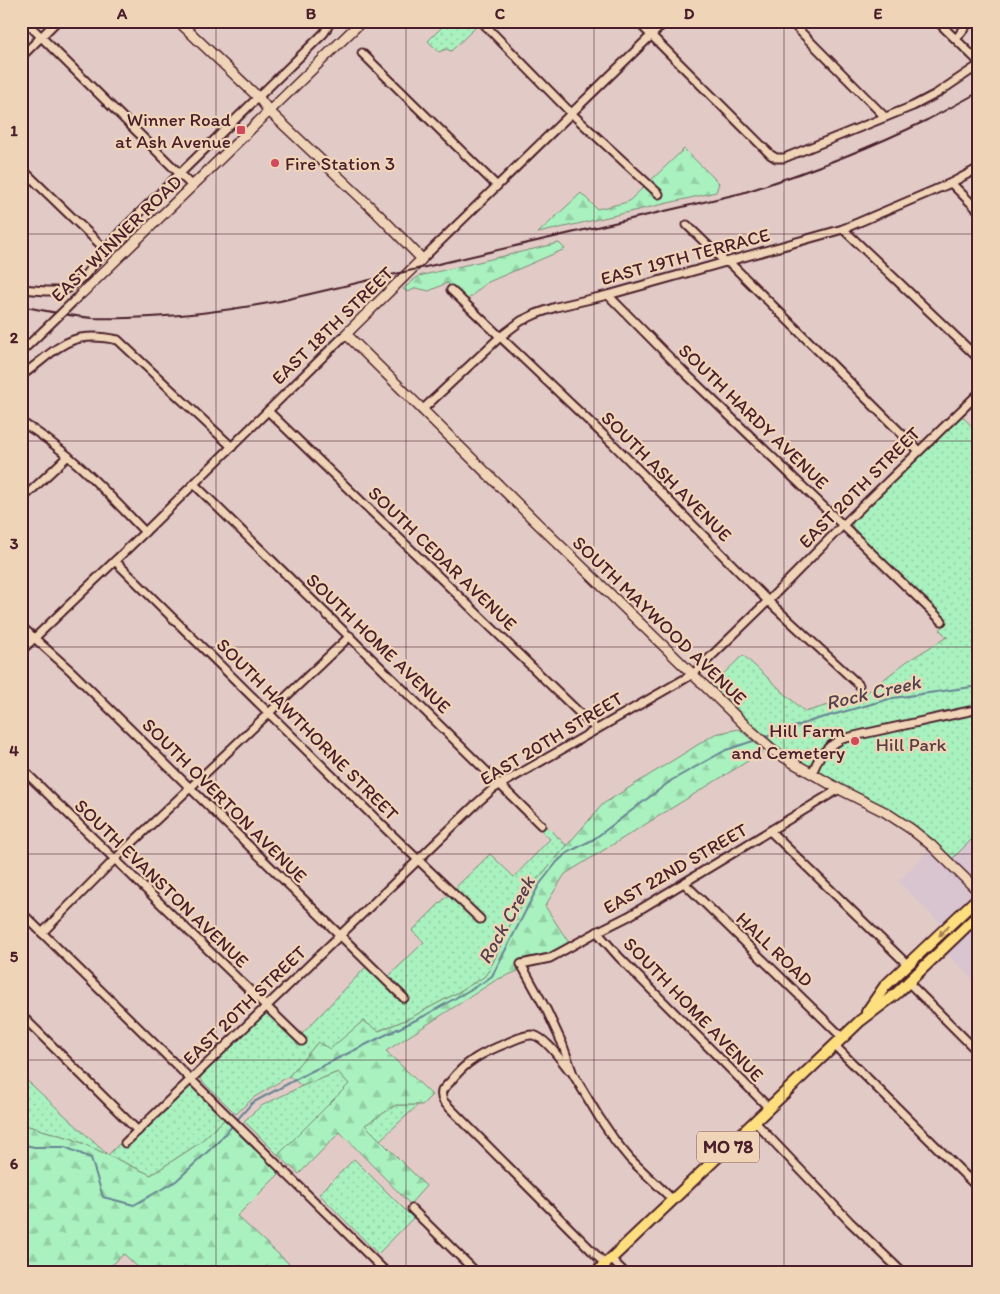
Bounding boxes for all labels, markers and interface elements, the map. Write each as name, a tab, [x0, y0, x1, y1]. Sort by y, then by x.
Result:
text: A	[116, 4, 128, 23]
text: B	[306, 4, 317, 23]
text: C	[495, 4, 506, 23]
text: D	[684, 4, 695, 23]
text: E	[874, 4, 883, 23]
place label: Winner Road at Ash Avenue	[115, 108, 231, 153]
text: 1	[10, 121, 18, 140]
marker: Winner Road at Ash Avenue	[235, 124, 247, 136]
place label: Fire Station 3	[285, 152, 395, 175]
marker: Fire Station 3	[269, 157, 281, 169]
street label: EAST WINNER ROAD	[46, 170, 187, 307]
street label: EAST 19TH TERRACE	[598, 223, 772, 290]
street label: EAST 18TH STREET	[267, 261, 398, 389]
text: 2	[10, 328, 19, 347]
street label: SOUTH HARDY AVENUE	[674, 339, 833, 494]
street label: SOUTH ASH AVENUE	[597, 406, 737, 546]
street label: EAST 20TH STREET	[794, 421, 925, 553]
street label: SOUTH CEDAR AVENUE	[363, 481, 522, 636]
street label: SOUTH MAYWOOD AVENUE	[568, 531, 752, 710]
text: 3	[10, 534, 19, 553]
street label: SOUTH HOME AVENUE	[302, 568, 456, 719]
street label: SOUTH HAWTHORNE STREET	[212, 633, 404, 826]
water label: Rock Creek	[823, 669, 924, 715]
street label: EAST 20TH STREET	[476, 687, 627, 790]
street label: SOUTH OVERTON AVENUE	[137, 713, 312, 888]
place label: Hill Farm and Cemetery	[731, 719, 845, 764]
park label: Hill Park	[876, 733, 946, 756]
marker: Hill Farm and Cemetery	[849, 735, 861, 747]
text: 4	[9, 741, 19, 760]
street label: SOUTH EVANSTON AVENUE	[70, 794, 254, 973]
street label: EAST 22ND STREET	[599, 818, 752, 919]
water label: Rock Creek	[472, 871, 541, 968]
street label: HALL ROAD	[731, 907, 818, 992]
one-way arrow	[938, 925, 950, 937]
street label: SOUTH HOME AVENUE	[619, 932, 769, 1087]
street label: EAST 20TH STREET	[178, 940, 311, 1070]
text: 5	[10, 947, 19, 966]
road number: MO 78	[697, 1132, 759, 1162]
text: 6	[10, 1154, 19, 1173]

